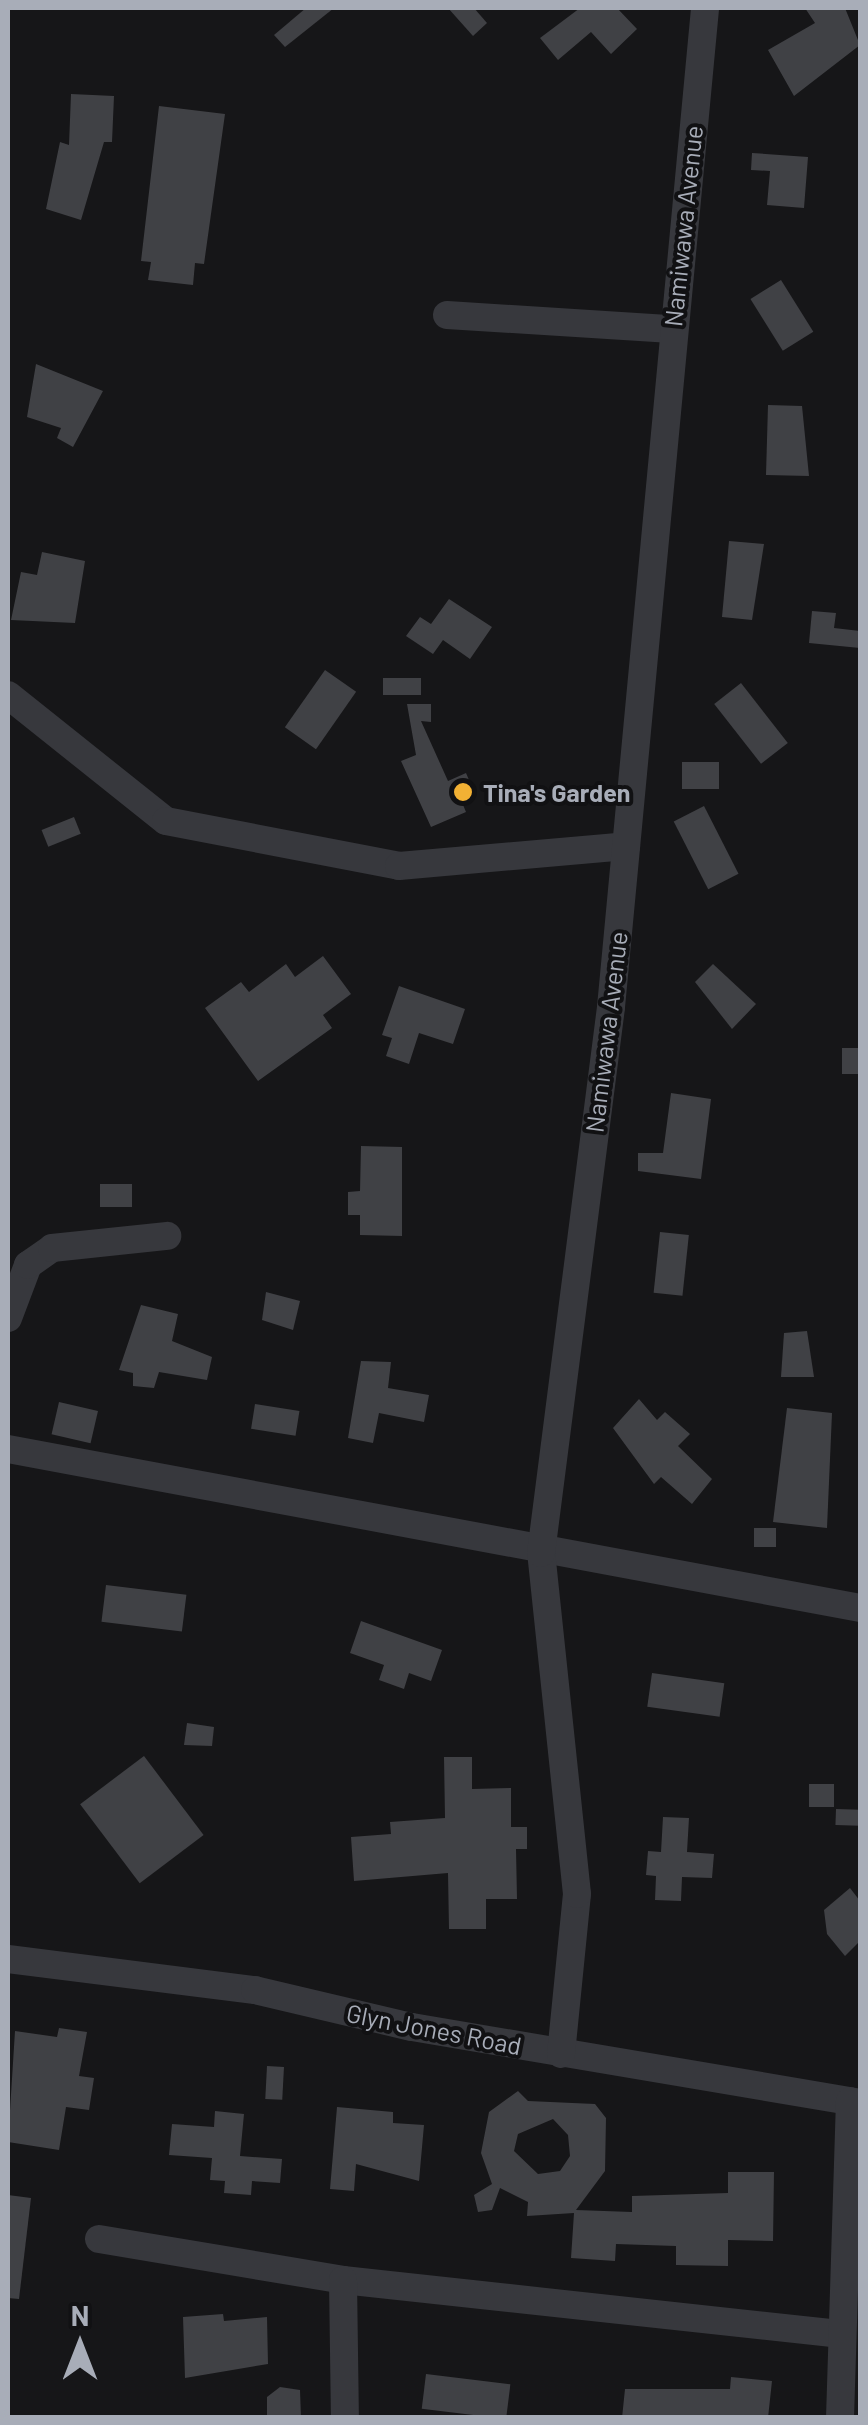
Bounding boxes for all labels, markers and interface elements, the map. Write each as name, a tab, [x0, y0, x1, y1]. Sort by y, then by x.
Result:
street label: Namiwawa Avenue	[658, 124, 708, 328]
place label: Tina's Garden	[483, 777, 630, 807]
marker: Tina's Garden	[452, 781, 474, 803]
street label: Namiwawa Avenue	[579, 930, 633, 1134]
street label: Glyn Jones Road	[344, 1997, 524, 2061]
north arrow	[30, 2295, 130, 2395]
text: N	[71, 2298, 89, 2332]

